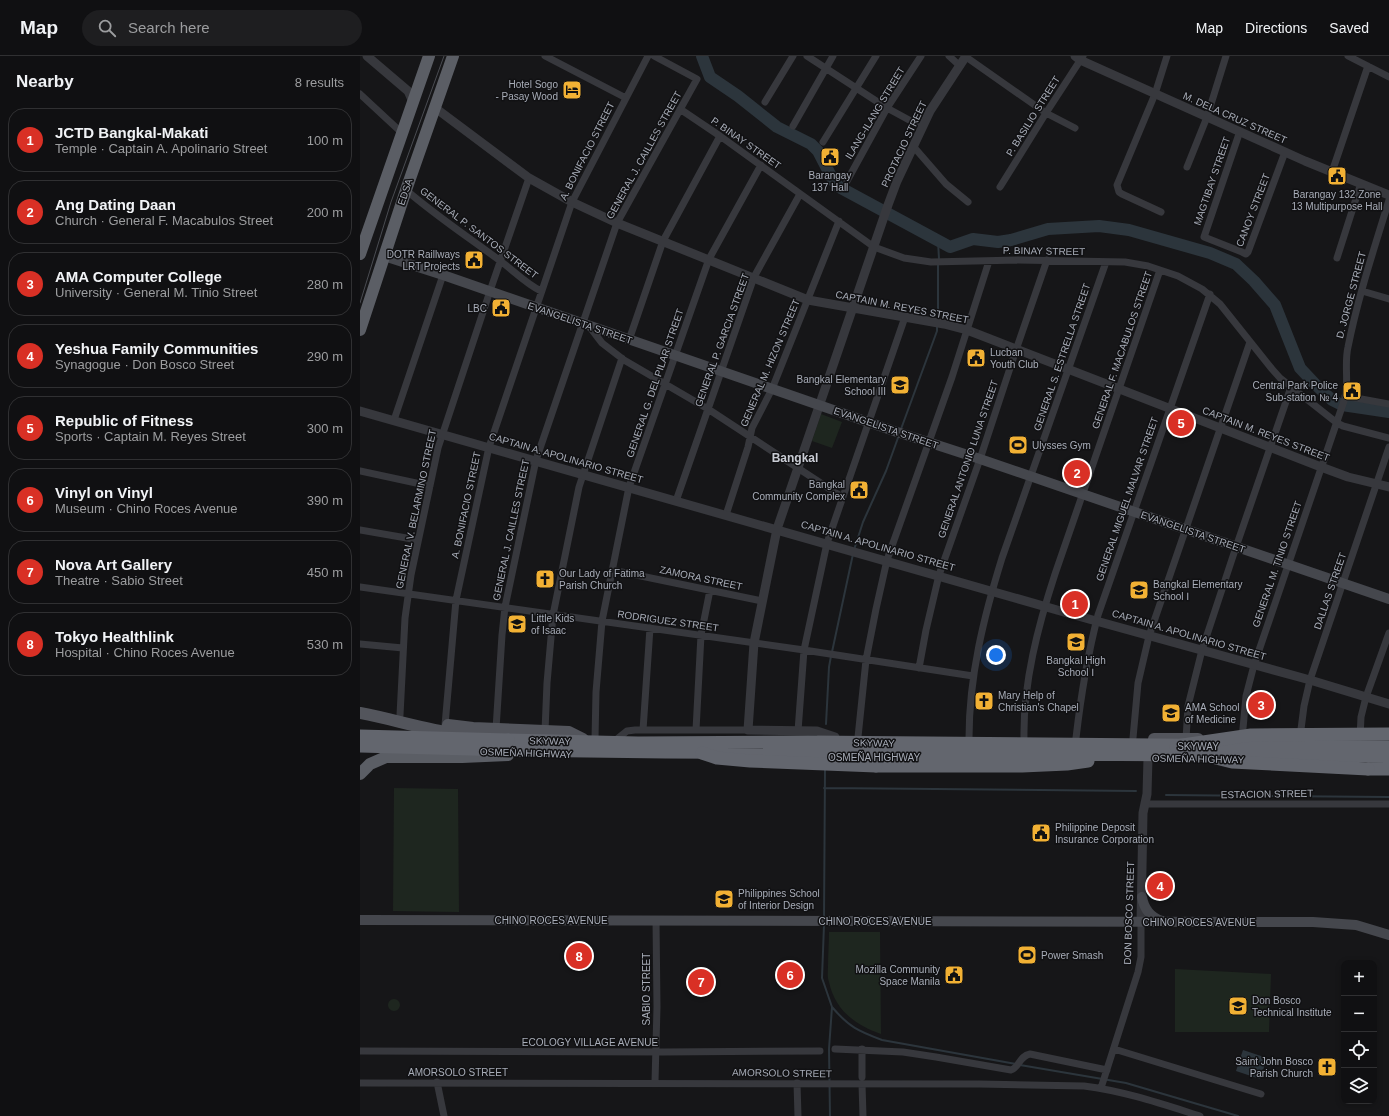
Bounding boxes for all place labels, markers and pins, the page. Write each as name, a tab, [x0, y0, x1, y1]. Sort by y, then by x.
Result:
place label: Hotel Sogo - Pasay Wood	[495, 79, 558, 102]
hotel icon: Hotel Sogo - Pasay Wood	[561, 79, 583, 101]
public building icon: Barangay 137 Hall	[819, 146, 841, 168]
public building icon: Barangay 132 Zone 13 Multipurpose Hall	[1326, 165, 1348, 187]
place label: Barangay 137 Hall	[809, 170, 851, 193]
place label: Barangay 132 Zone 13 Multipurpose Hall	[1291, 189, 1383, 212]
place label: DOTR Raillways LRT Projects	[387, 249, 460, 272]
public building icon: DOTR Raillways LRT Projects	[463, 249, 485, 271]
public building icon: LBC	[490, 297, 512, 319]
place label: LBC	[468, 303, 487, 314]
public building icon: Lucban Youth Club	[965, 347, 987, 369]
place label: Lucban Youth Club	[990, 347, 1039, 370]
place label: Bangkal Elementary School III	[797, 374, 886, 397]
school or university icon: Bangkal Elementary School III	[889, 374, 911, 396]
place label: Central Park Police Sub-station № 4	[1252, 380, 1338, 403]
public building icon: Central Park Police Sub-station № 4	[1341, 380, 1363, 402]
pin: 5	[1168, 408, 1194, 438]
sports icon: Ulysses Gym	[1007, 434, 1029, 456]
place label: Ulysses Gym	[1032, 440, 1091, 451]
pin: 2	[1064, 458, 1090, 488]
place label: Bangkal Community Complex	[752, 479, 845, 502]
public building icon: Bangkal Community Complex	[848, 479, 870, 501]
church icon: Our Lady of Fatima Parish Church	[534, 568, 556, 590]
place label: Our Lady of Fatima Parish Church	[559, 568, 645, 591]
school or university icon: Bangkal Elementary School Ⅰ	[1128, 579, 1150, 601]
place label: Bangkal Elementary School Ⅰ	[1153, 579, 1243, 602]
pin: 1	[1062, 589, 1088, 619]
school or university icon: Little Kids of Isaac	[506, 613, 528, 635]
place label: Little Kids of Isaac	[531, 613, 574, 636]
school or university icon: Bangkal High School Ⅰ	[1065, 631, 1087, 653]
place label: Bangkal High School Ⅰ	[1046, 655, 1106, 678]
church icon: Mary Help of Christian's Chapel	[973, 690, 995, 712]
place label: Mary Help of Christian's Chapel	[998, 690, 1079, 713]
pin: 3	[1248, 690, 1274, 720]
school or university icon: AMA School of Medicine	[1160, 702, 1182, 724]
place label: AMA School of Medicine	[1185, 702, 1239, 725]
public building icon: Philippine Deposit Insurance Corporation	[1030, 822, 1052, 844]
place label: Philippine Deposit Insurance Corporation	[1055, 822, 1154, 845]
pin: 4	[1147, 871, 1173, 901]
school or university icon: Philippines School of Interior Design	[713, 888, 735, 910]
place label: Philippines School of Interior Design	[738, 888, 820, 911]
pin: 8	[566, 941, 592, 971]
sports icon: Power Smash	[1016, 944, 1038, 966]
place label: Power Smash	[1041, 950, 1103, 961]
pin: 6	[777, 960, 803, 990]
place label: Mozilla Community Space Manila	[856, 964, 940, 987]
public building icon: Mozilla Community Space Manila	[943, 964, 965, 986]
pin: 7	[688, 967, 714, 997]
school or university icon: Don Bosco Technical Institute	[1227, 995, 1249, 1017]
place label: Don Bosco Technical Institute	[1252, 995, 1332, 1018]
place label: Saint John Bosco Parish Church	[1235, 1056, 1313, 1079]
church icon: Saint John Bosco Parish Church	[1316, 1056, 1338, 1078]

